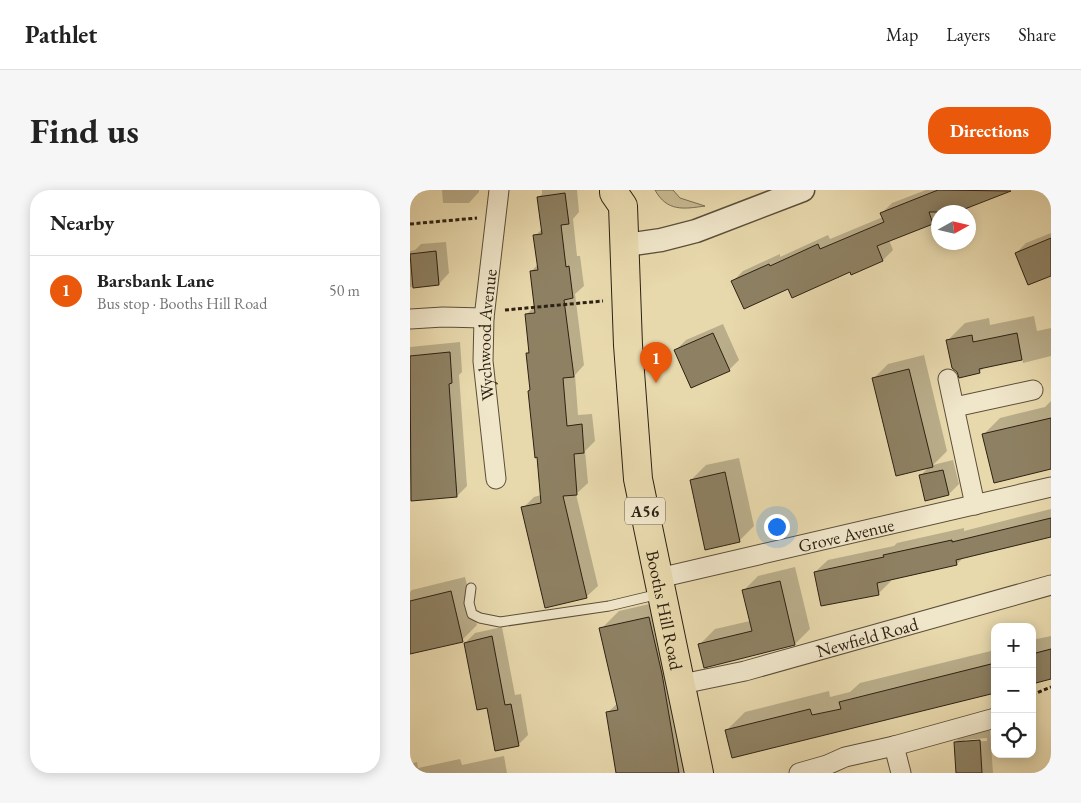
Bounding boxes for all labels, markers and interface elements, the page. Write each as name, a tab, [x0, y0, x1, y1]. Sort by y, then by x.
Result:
text: Pathlet	[25, 19, 97, 50]
text: Map	[886, 23, 918, 46]
text: Layers	[946, 23, 990, 46]
text: Share	[1018, 23, 1056, 46]
button: Directions	[928, 107, 1051, 154]
text: Find us	[30, 108, 139, 153]
north arrow	[931, 205, 976, 250]
text: Nearby	[50, 209, 114, 236]
street label: Wychwood Avenue	[471, 267, 501, 402]
text: Barsbank Lane	[97, 268, 214, 293]
text: 1	[62, 280, 70, 301]
text: 50 m	[329, 280, 360, 301]
text: Bus stop · Booths Hill Road	[97, 293, 267, 314]
pin: 1	[640, 342, 672, 383]
road number: A56	[625, 498, 665, 524]
street label: Grove Avenue	[796, 512, 896, 557]
your location	[764, 514, 790, 540]
street label: Booths Hill Road	[642, 548, 689, 673]
street label: Newfield Road	[813, 611, 921, 662]
map controls	[991, 623, 1036, 758]
button: +	[991, 623, 1036, 668]
button: −	[991, 668, 1036, 713]
button: locate	[991, 713, 1036, 758]

